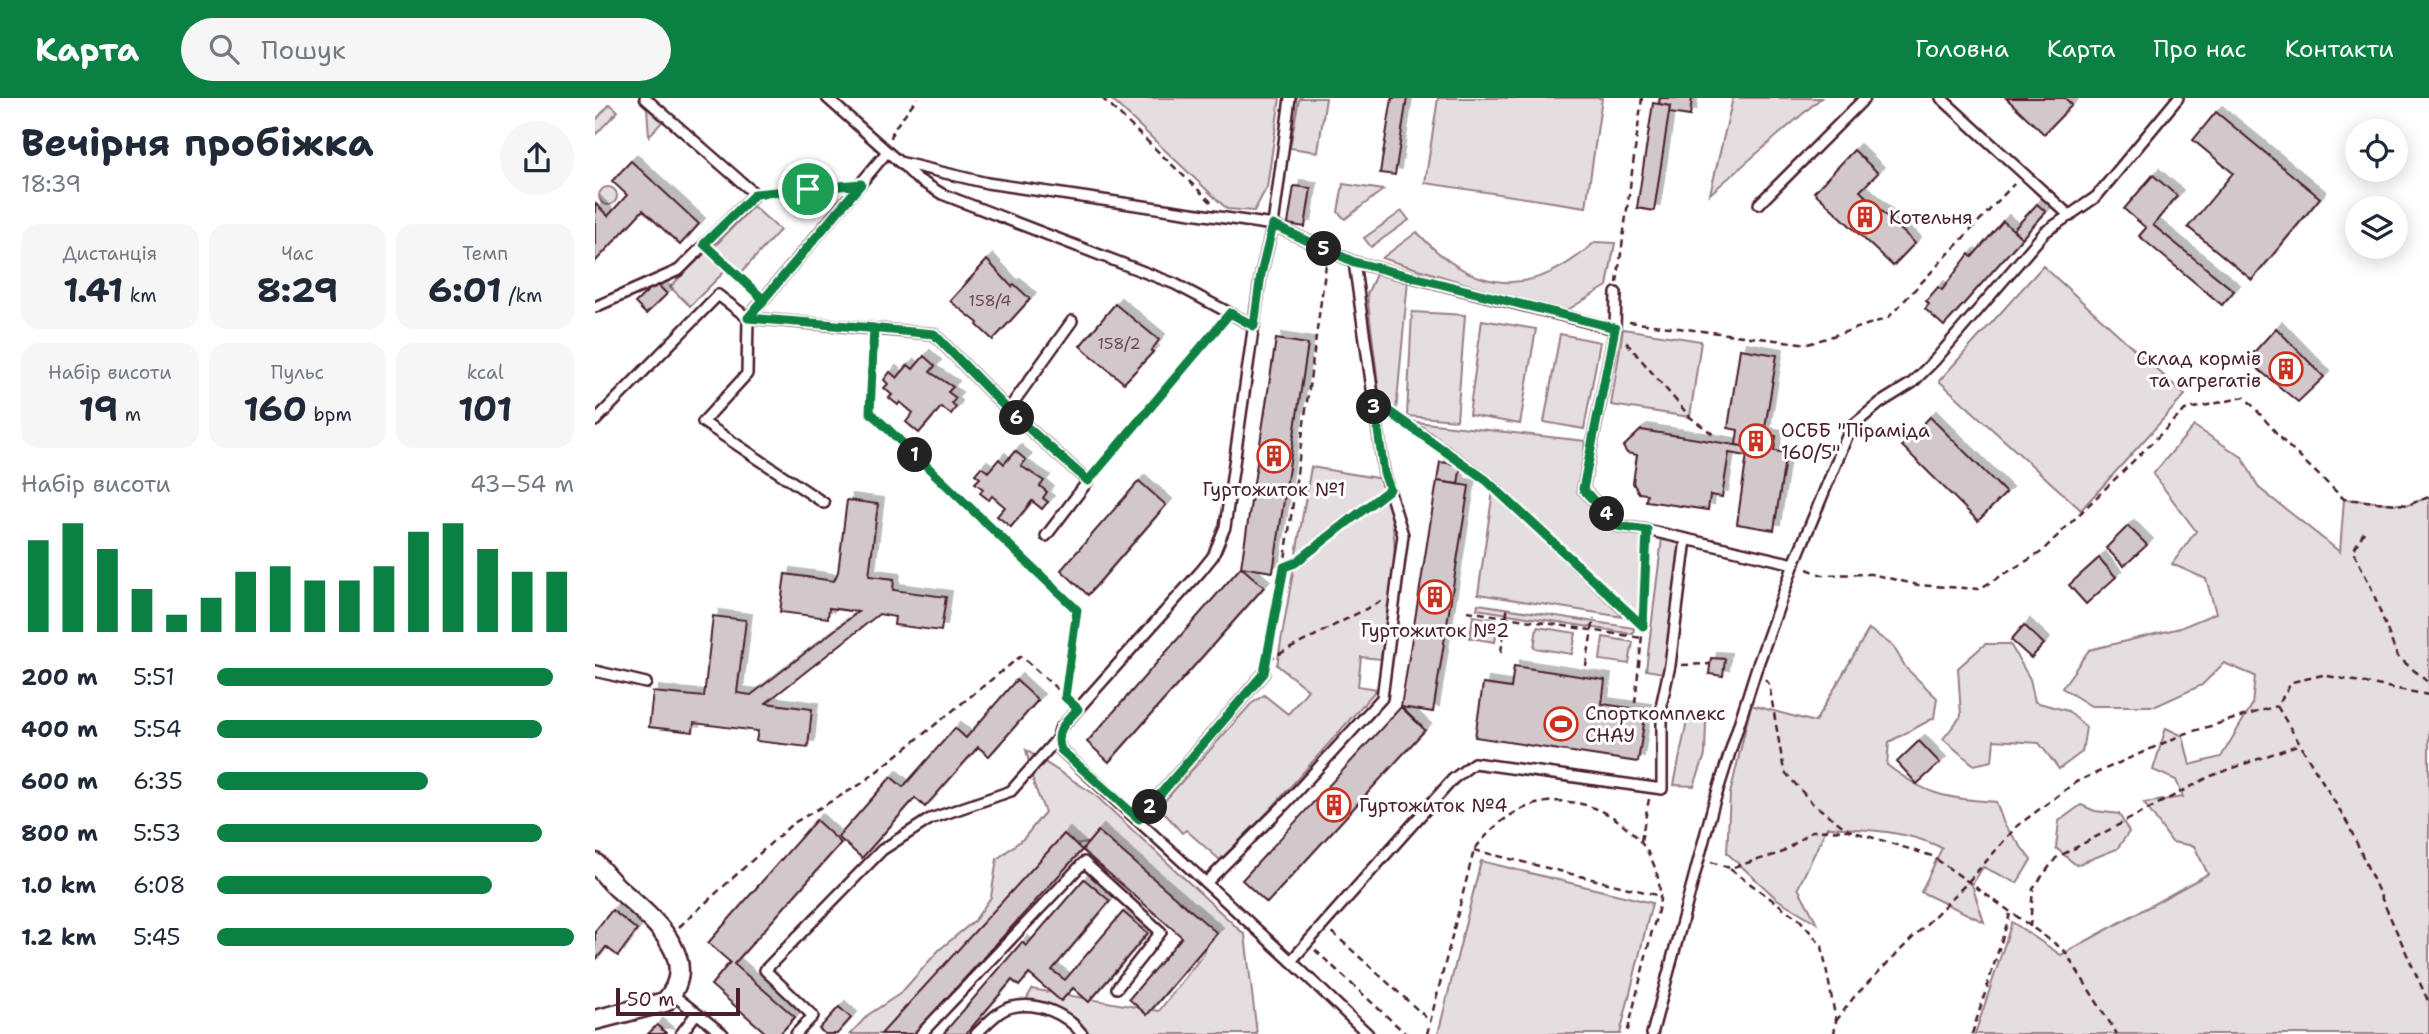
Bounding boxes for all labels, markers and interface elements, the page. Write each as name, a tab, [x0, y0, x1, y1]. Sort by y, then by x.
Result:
search box	[181, 18, 671, 81]
text: Карта	[35, 27, 139, 72]
icon: search	[205, 30, 243, 68]
text: Пошук	[261, 32, 346, 67]
text: Головна	[1915, 33, 2009, 65]
text: Карта	[2047, 33, 2116, 65]
text: Про нас	[2154, 33, 2247, 65]
text: Контакти	[2285, 33, 2394, 65]
text: Вечірня пробіжка	[21, 117, 374, 168]
map controls	[2345, 119, 2408, 259]
button: locate	[2345, 119, 2408, 182]
button: share	[500, 121, 574, 195]
pin	[778, 159, 838, 219]
text: 18:39	[21, 169, 81, 199]
icon: arrive	[789, 170, 827, 208]
button: layers	[2345, 196, 2408, 259]
building icon: Котельня	[1846, 198, 1884, 236]
place label: Котельня	[1889, 205, 1973, 230]
pin: 5	[1307, 232, 1341, 266]
text: 5	[1318, 236, 1329, 261]
text: Дистанція	[62, 241, 157, 266]
text: Час	[281, 241, 314, 266]
text: Темп	[462, 241, 508, 266]
text: 1.41	[63, 266, 123, 313]
text: 8:29	[257, 266, 338, 313]
text: 6:01	[428, 266, 502, 313]
text: km	[123, 283, 157, 308]
text: /km	[502, 283, 542, 308]
house number: 158/4	[969, 290, 1011, 311]
house number: 158/2	[1097, 333, 1141, 354]
place label: Склад кормів та агрегатів	[2136, 346, 2261, 393]
building icon: Склад кормів та агрегатів	[2267, 350, 2305, 388]
text: Набір висоти	[48, 360, 172, 385]
text: Пульс	[271, 360, 324, 385]
text: kcal	[467, 360, 504, 385]
text: 19	[78, 385, 118, 432]
text: 160	[243, 385, 307, 432]
text: 101	[458, 385, 512, 432]
pin: 3	[1357, 390, 1391, 424]
text: 3	[1367, 394, 1380, 419]
pin: 6	[999, 400, 1035, 436]
text: m	[118, 402, 141, 427]
text: bpm	[307, 402, 352, 427]
text: 6	[1010, 405, 1023, 430]
place label: ОСББ "Піраміда 160/5"	[1781, 418, 1930, 465]
building icon: ОСББ "Піраміда 160/5"	[1737, 422, 1775, 460]
building icon: Гуртожиток №1	[1255, 437, 1293, 475]
pin: 1	[897, 438, 933, 472]
text: 1	[910, 442, 919, 467]
text: Набір висоти	[21, 469, 171, 499]
text: 43–54 m	[470, 469, 574, 499]
place label: Гуртожиток №1	[1202, 477, 1346, 502]
pin: 4	[1590, 496, 1625, 532]
text: 4	[1600, 501, 1613, 526]
building icon: Гуртожиток №2	[1416, 578, 1454, 616]
place label: Гуртожиток №2	[1361, 618, 1509, 643]
text: 200 m	[21, 662, 98, 692]
text: 5:51	[133, 662, 175, 692]
place label: Спорткомплекс СНАУ	[1585, 701, 1726, 748]
sports icon: Спорткомплекс СНАУ	[1542, 705, 1580, 743]
text: 400 m	[21, 714, 98, 744]
text: 5:54	[133, 714, 182, 744]
text: 600 m	[21, 766, 98, 796]
text: 6:35	[133, 766, 183, 796]
building icon: Гуртожиток №4	[1315, 786, 1353, 824]
pin: 2	[1133, 790, 1167, 824]
place label: Гуртожиток №4	[1359, 793, 1507, 818]
text: 2	[1143, 794, 1156, 819]
text: 800 m	[21, 818, 98, 848]
text: 5:53	[133, 818, 181, 848]
text: 1.0 km	[21, 870, 96, 900]
text: 6:08	[133, 870, 186, 900]
text: 1.2 km	[21, 922, 97, 952]
text: 5:45	[133, 922, 181, 952]
scale bar	[616, 985, 740, 1017]
text: 50 m	[627, 987, 675, 1012]

